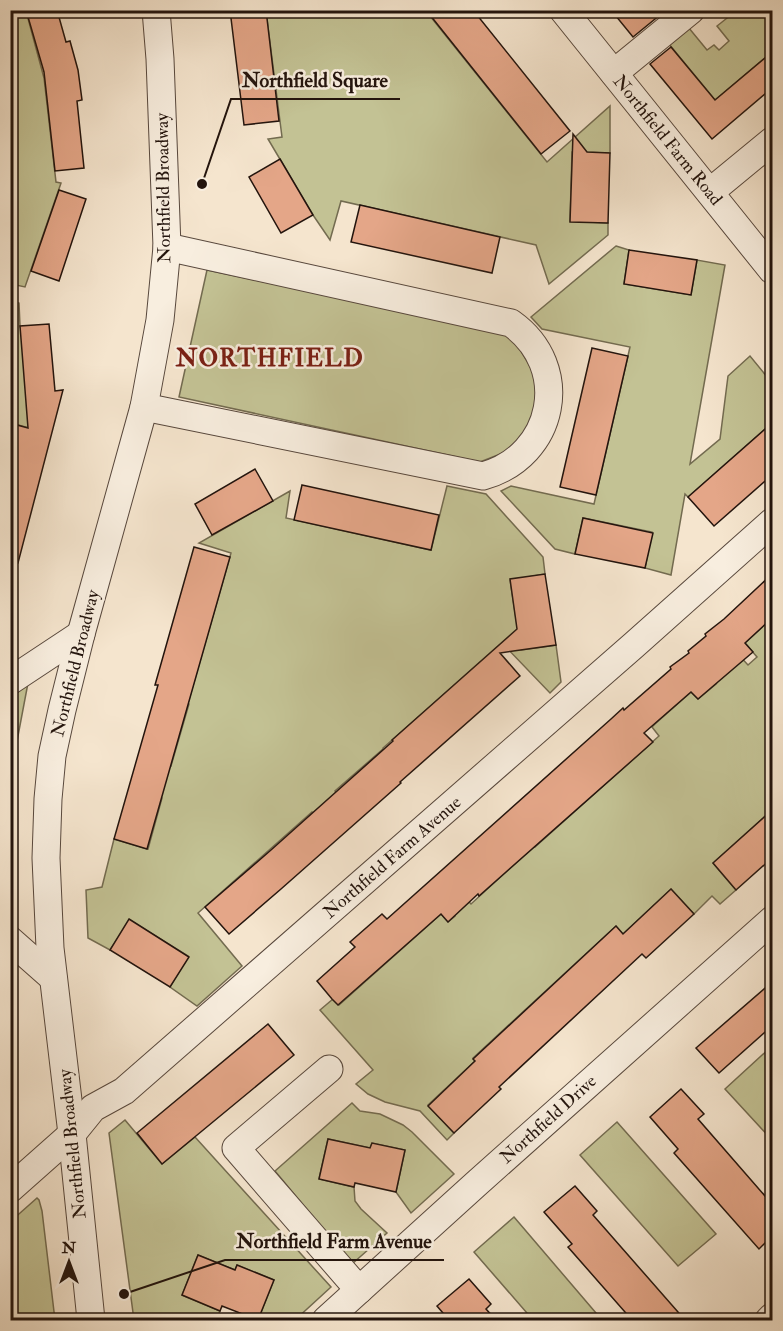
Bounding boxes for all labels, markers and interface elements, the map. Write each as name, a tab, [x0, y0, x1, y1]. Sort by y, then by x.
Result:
callout: Northfield Square	[231, 61, 400, 99]
text: Northfield Square	[241, 68, 389, 94]
street label: Northfield Farm Road	[608, 70, 727, 210]
street label: Northfield Broadway	[151, 112, 176, 263]
district label: NORTHFIELD	[175, 343, 364, 374]
street label: Northfield Broadway	[46, 586, 105, 739]
street label: Northfield Farm Avenue	[318, 791, 467, 924]
street label: Northfield Broadway	[53, 1067, 92, 1220]
street label: Northfield Drive	[495, 1070, 602, 1169]
callout: Northfield Farm Avenue	[225, 1222, 444, 1260]
text: Northfield Farm Avenue	[235, 1229, 432, 1254]
north arrow	[39, 1232, 99, 1292]
text: N	[61, 1238, 77, 1258]

